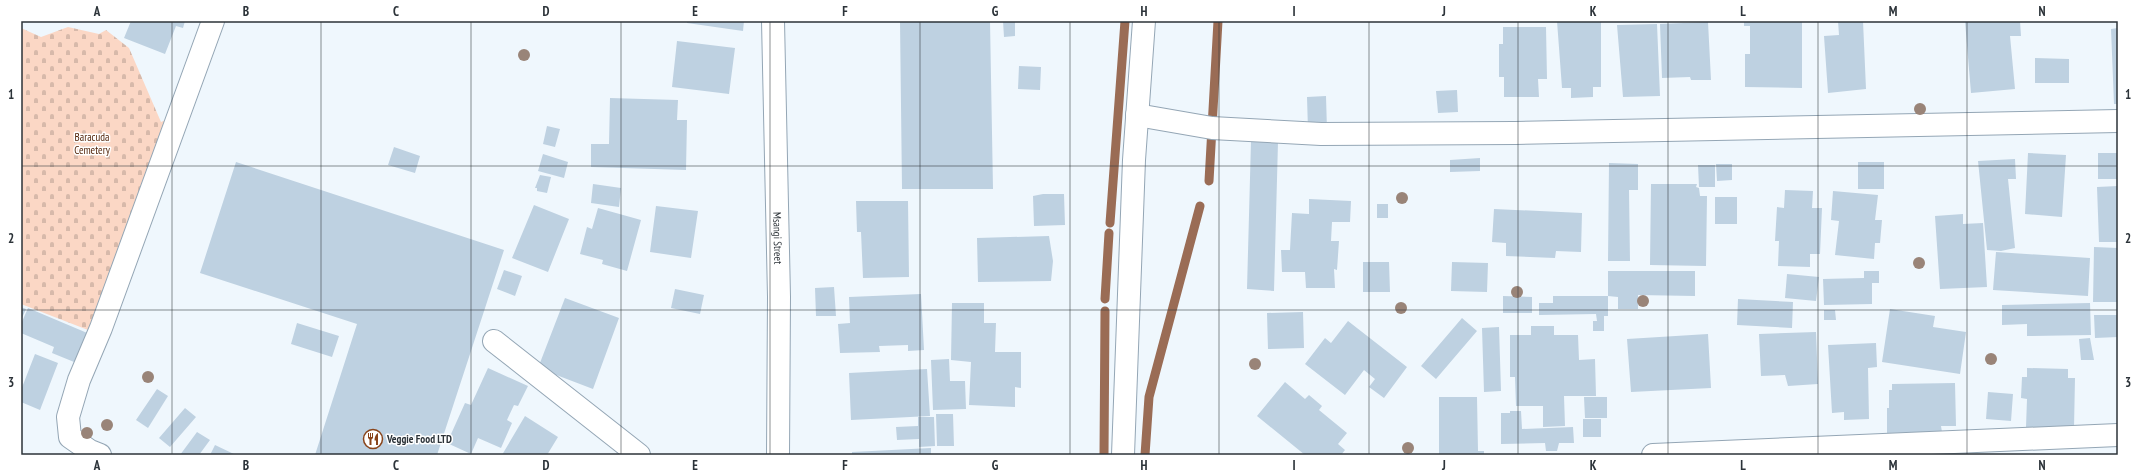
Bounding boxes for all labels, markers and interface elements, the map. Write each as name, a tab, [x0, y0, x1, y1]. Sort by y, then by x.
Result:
text: A	[93, 3, 101, 20]
text: B	[243, 3, 249, 20]
text: C	[393, 3, 399, 20]
text: D	[543, 3, 550, 20]
text: E	[692, 3, 698, 20]
text: F	[842, 3, 848, 20]
text: G	[992, 3, 999, 20]
text: H	[1141, 3, 1148, 20]
text: I	[1292, 3, 1296, 20]
text: J	[1441, 3, 1446, 20]
text: K	[1590, 3, 1597, 20]
text: L	[1740, 3, 1746, 20]
text: M	[1889, 3, 1898, 20]
text: N	[2038, 3, 2046, 20]
text: 1	[8, 86, 14, 103]
text: 1	[2125, 86, 2131, 103]
park label: Baracuda Cemetery	[74, 130, 111, 157]
street label: Msangi Street	[770, 212, 785, 264]
text: 2	[8, 230, 14, 247]
text: 2	[2125, 230, 2131, 247]
text: 3	[8, 374, 14, 391]
text: 3	[2125, 374, 2131, 391]
restaurant icon: Veggie Food LTD	[362, 428, 384, 450]
place label: Veggie Food LTD	[386, 432, 452, 446]
text: A	[93, 457, 101, 474]
text: B	[243, 457, 249, 474]
text: C	[393, 457, 399, 474]
text: D	[543, 457, 550, 474]
text: E	[692, 457, 698, 474]
text: F	[842, 457, 848, 474]
text: G	[992, 457, 999, 474]
text: H	[1141, 457, 1148, 474]
text: I	[1292, 457, 1296, 474]
text: J	[1441, 457, 1446, 474]
text: K	[1590, 457, 1597, 474]
text: L	[1740, 457, 1746, 474]
text: M	[1889, 457, 1898, 474]
text: N	[2038, 457, 2046, 474]

